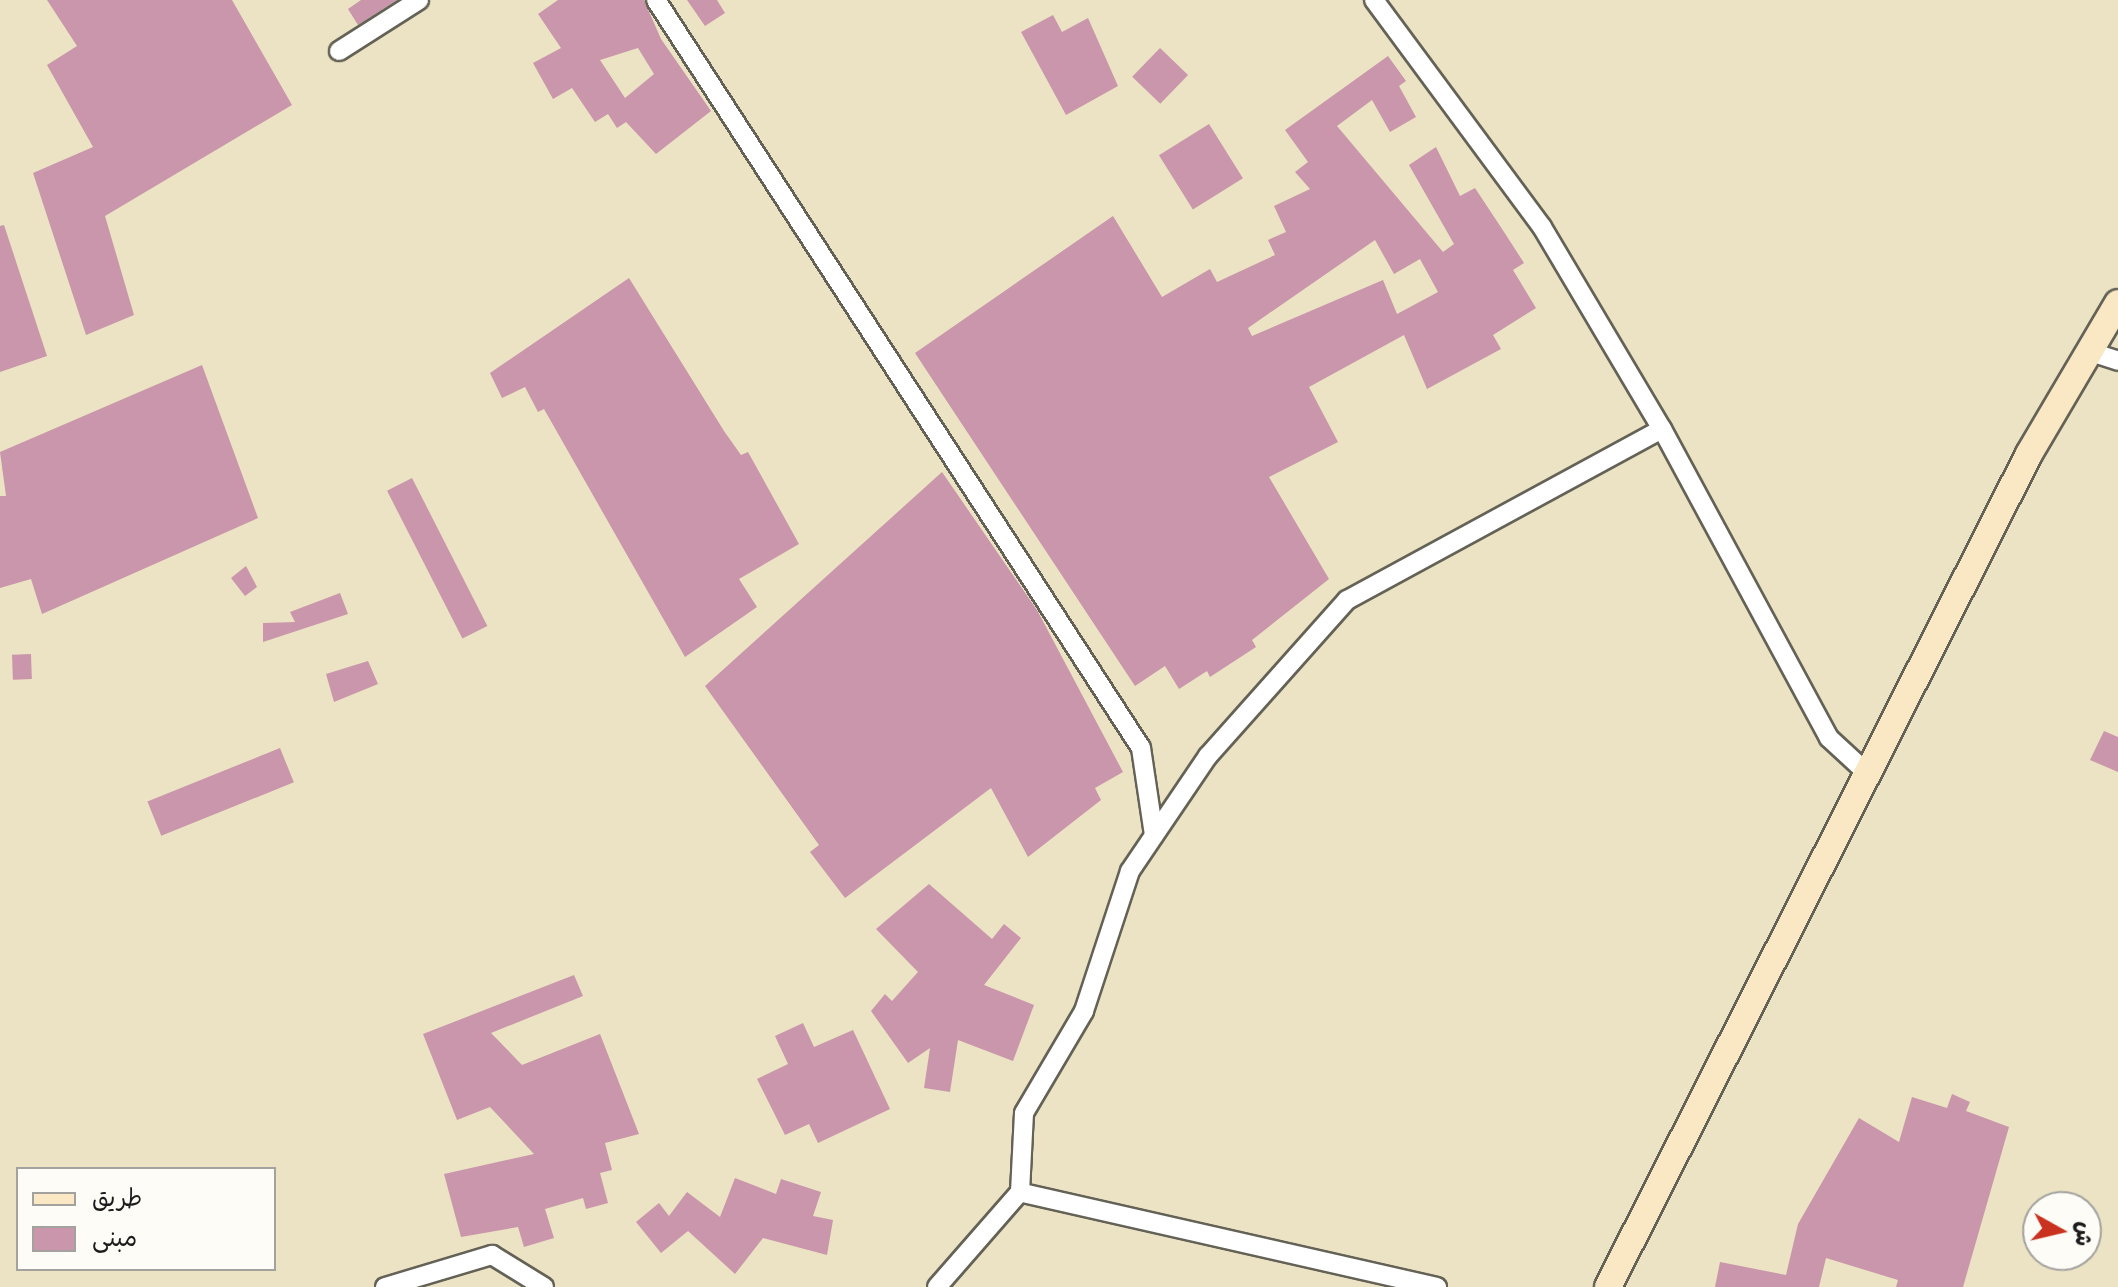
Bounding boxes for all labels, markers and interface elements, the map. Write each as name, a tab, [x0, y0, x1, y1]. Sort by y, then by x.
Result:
legend	[16, 1167, 276, 1271]
text: طريق	[92, 1184, 142, 1212]
north arrow	[2022, 1191, 2102, 1271]
text: ش	[2069, 1220, 2098, 1248]
text: مبنى	[92, 1224, 137, 1252]

